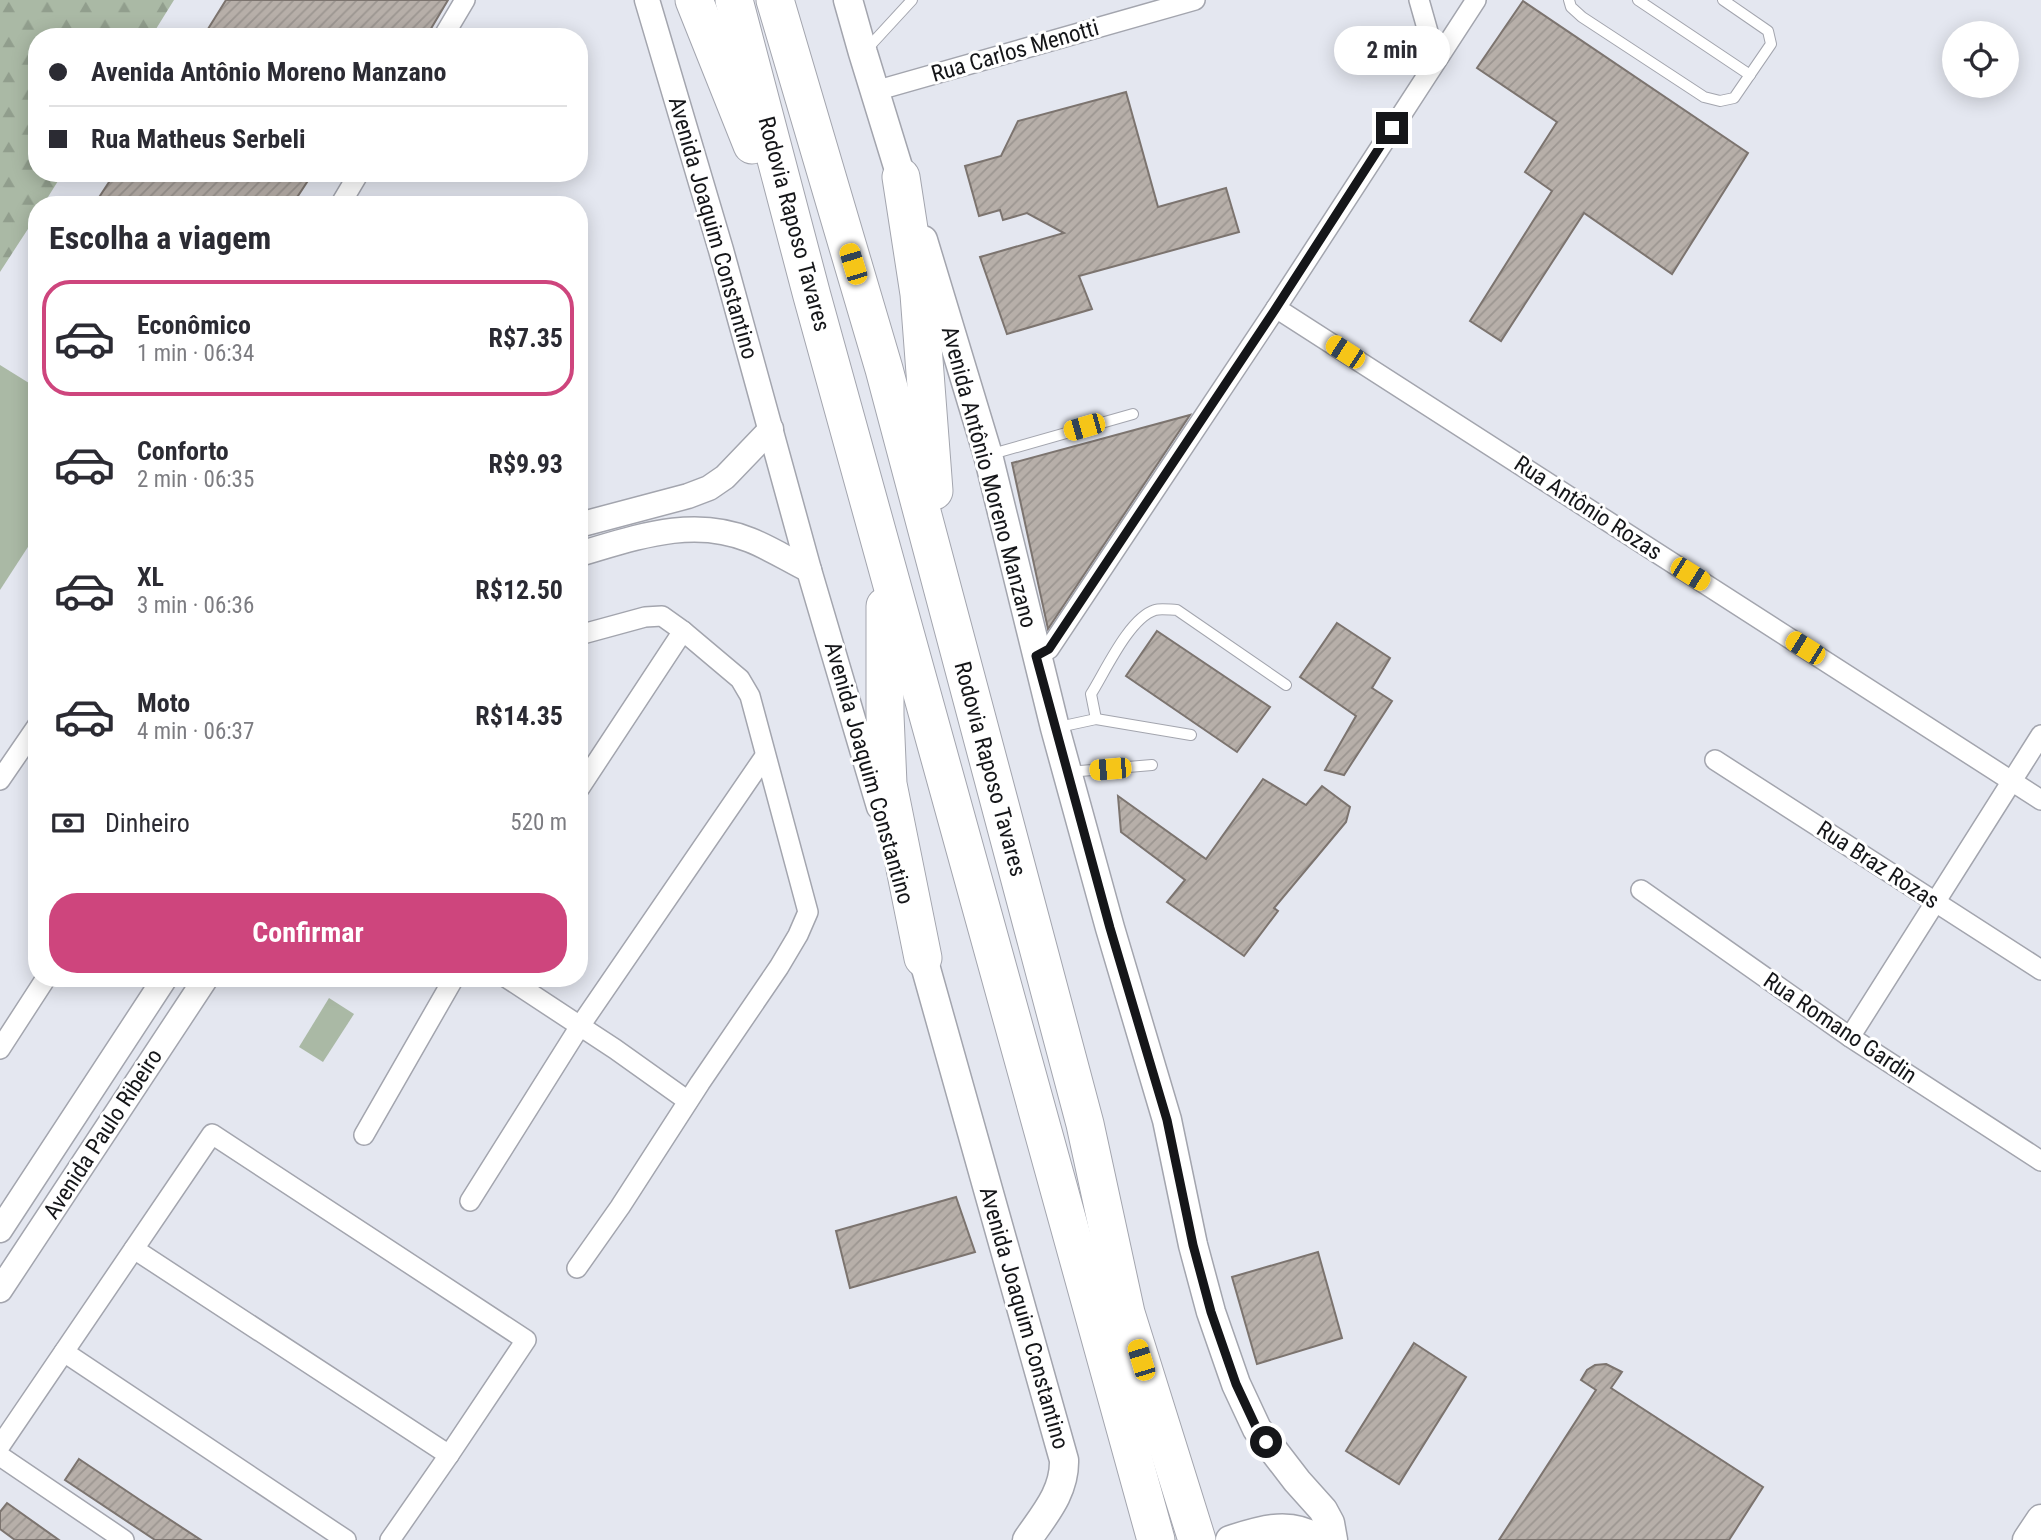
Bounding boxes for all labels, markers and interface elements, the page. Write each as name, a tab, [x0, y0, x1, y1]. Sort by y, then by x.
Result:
street label: Rua Carlos Menotti	[928, 14, 1102, 88]
map controls	[1942, 21, 2019, 98]
button: locate	[1942, 21, 2019, 98]
callout: 2 min	[1334, 26, 1450, 76]
text: 2 min	[1366, 37, 1418, 64]
text: Avenida Antônio Moreno Manzano	[91, 57, 447, 87]
street label: Avenida Joaquim Constantino	[663, 94, 763, 362]
route end	[1376, 112, 1408, 144]
street label: Rodovia Raposo Tavares	[752, 114, 836, 334]
text: Rua Matheus Serbeli	[91, 124, 306, 154]
text: Escolha a viagem	[49, 219, 271, 257]
car	[837, 241, 870, 287]
icon: car	[53, 307, 116, 370]
text: Econômico	[137, 310, 251, 340]
text: R$7.35	[489, 323, 563, 353]
street label: Avenida Antônio Moreno Manzano	[936, 323, 1042, 631]
car	[1322, 332, 1369, 372]
text: 1 min · 06:34	[137, 340, 254, 367]
car	[1061, 411, 1108, 443]
icon: car	[53, 433, 116, 496]
text: Conforto	[137, 436, 229, 466]
text: R$9.93	[489, 449, 563, 479]
street label: Rua Antônio Rozas	[1509, 450, 1667, 566]
text: 2 min · 06:35	[137, 466, 254, 493]
car	[1667, 554, 1714, 594]
icon: car	[53, 559, 116, 622]
text: XL	[137, 562, 164, 592]
text: R$12.50	[475, 575, 563, 605]
text: 3 min · 06:36	[137, 592, 254, 619]
car	[1782, 628, 1829, 668]
street label: Avenida Joaquim Constantino	[819, 639, 919, 907]
street label: Rodovia Raposo Tavares	[948, 659, 1032, 879]
icon: car	[53, 685, 116, 748]
text: Moto	[137, 688, 190, 718]
text: R$14.35	[475, 701, 563, 731]
text: 4 min · 06:37	[137, 718, 254, 745]
car	[1089, 757, 1132, 781]
icon: cash	[49, 804, 87, 842]
text: Dinheiro	[105, 808, 190, 838]
text: 520 m	[510, 809, 567, 836]
street label: Rua Braz Rozas	[1812, 815, 1944, 915]
button: Confirmar	[49, 893, 567, 973]
street label: Rua Romano Gardin	[1758, 967, 1922, 1089]
street label: Avenida Paulo Ribeiro	[38, 1044, 168, 1224]
street label: Avenida Joaquim Constantino	[974, 1184, 1074, 1452]
car	[1125, 1337, 1158, 1383]
route start	[1250, 1426, 1282, 1458]

